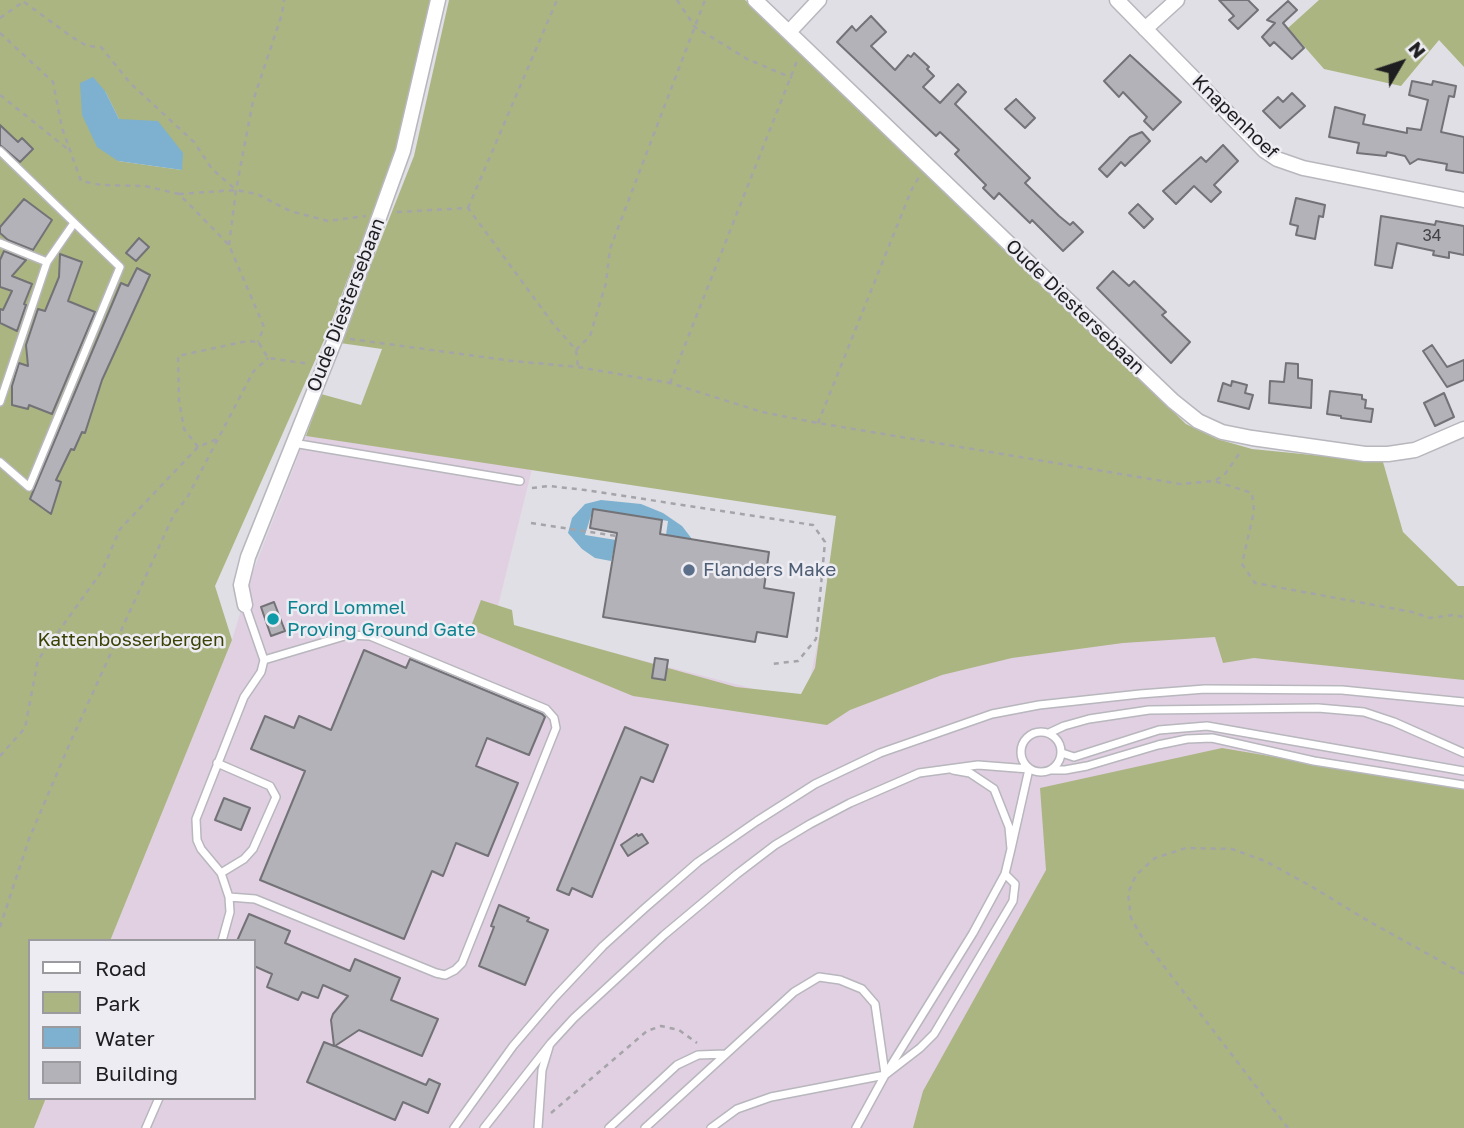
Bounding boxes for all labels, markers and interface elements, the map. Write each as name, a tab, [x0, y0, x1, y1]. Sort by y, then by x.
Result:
north arrow	[1366, 28, 1436, 98]
text: N	[1404, 37, 1431, 62]
street label: Knapenhoef	[1187, 70, 1283, 164]
street label: Oude Diestersebaan	[302, 215, 390, 395]
house number: 34	[1422, 226, 1442, 246]
street label: Oude Diestersebaan	[1001, 235, 1149, 379]
place label: Flanders Make	[703, 559, 836, 581]
marker: Flanders Make	[681, 562, 697, 578]
place label: Ford Lommel Proving Ground Gate	[287, 597, 476, 641]
marker: Ford Lommel Proving Ground Gate	[265, 611, 281, 627]
park label: Kattenbosserbergen	[37, 629, 225, 651]
legend	[28, 939, 256, 1100]
text: Road	[95, 955, 146, 981]
text: Park	[95, 990, 140, 1016]
text: Water	[95, 1025, 155, 1051]
text: Building	[95, 1060, 178, 1086]

